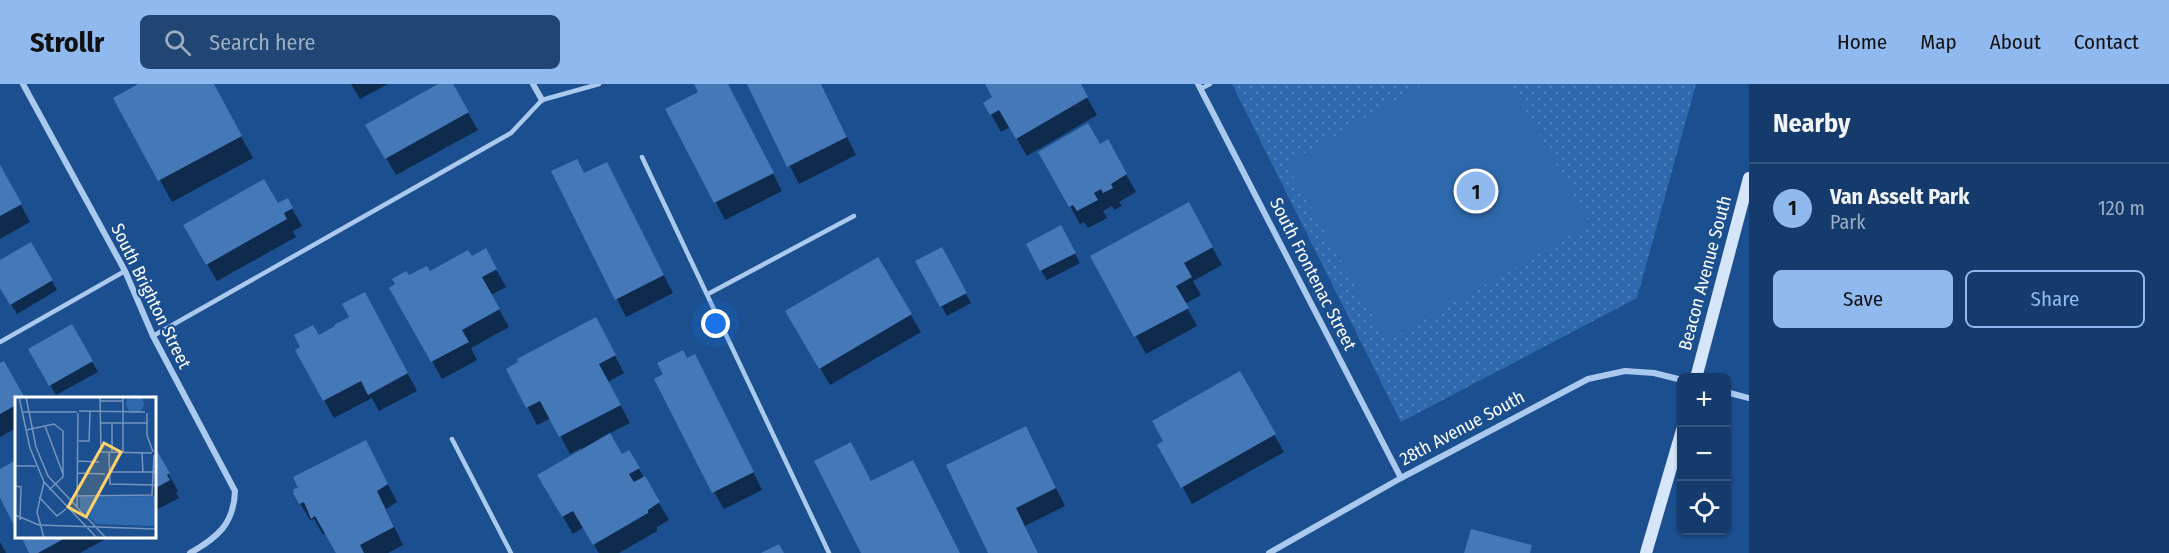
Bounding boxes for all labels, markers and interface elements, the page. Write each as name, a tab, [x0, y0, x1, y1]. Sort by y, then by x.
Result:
search box	[140, 15, 560, 69]
text: Strollr	[30, 26, 104, 59]
icon: search	[161, 26, 194, 59]
text: Search here	[209, 29, 315, 56]
text: Home	[1837, 29, 1887, 55]
text: Map	[1920, 29, 1957, 55]
text: About	[1990, 29, 2041, 55]
text: Contact	[2074, 29, 2139, 55]
text: Nearby	[1773, 108, 1850, 139]
pin: 1	[1456, 168, 1496, 214]
text: Van Asselt Park	[1830, 183, 1969, 210]
street label: Beacon Avenue South	[1674, 193, 1736, 353]
street label: South Frontenac Street	[1265, 194, 1361, 354]
text: 1	[1788, 196, 1797, 220]
text: 120 m	[2098, 196, 2145, 220]
text: Park	[1830, 210, 1866, 234]
street label: South Brighton Street	[106, 220, 196, 372]
button: Save	[1773, 270, 1953, 328]
button: Share	[1965, 270, 2145, 328]
your location	[701, 309, 730, 338]
map controls	[1677, 373, 1731, 535]
button: +	[1677, 373, 1731, 427]
street label: 28th Avenue South	[1396, 386, 1528, 470]
inset map	[15, 397, 156, 538]
button: −	[1677, 427, 1731, 481]
button: locate	[1677, 481, 1731, 535]

